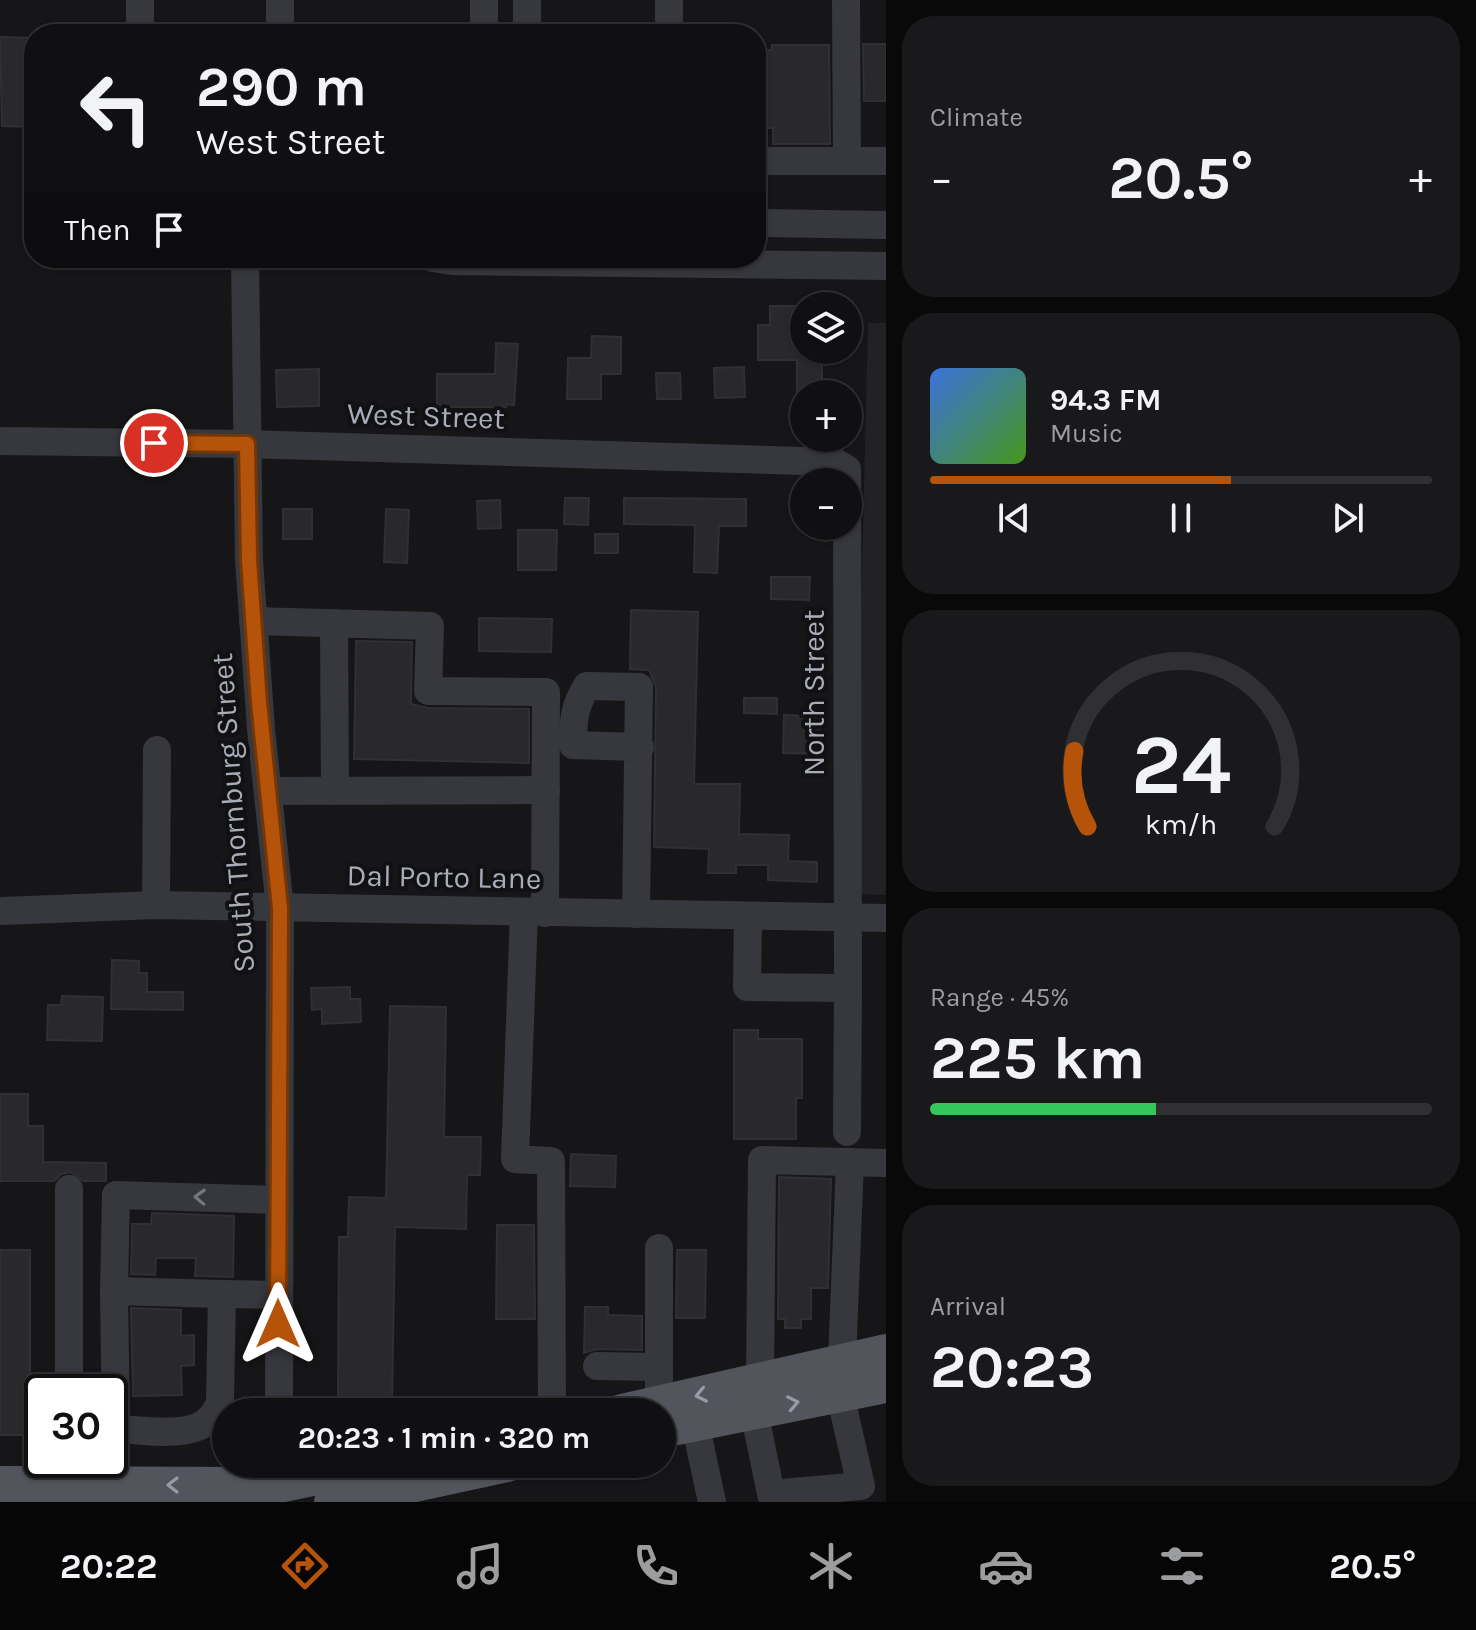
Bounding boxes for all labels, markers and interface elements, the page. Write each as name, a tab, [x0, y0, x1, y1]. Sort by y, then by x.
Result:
text: 290 m	[196, 54, 367, 119]
icon: left	[64, 56, 168, 160]
text: Climate	[930, 102, 1023, 133]
text: West Street	[196, 121, 385, 163]
text: 20.5°	[1108, 143, 1254, 213]
text: −	[930, 153, 953, 204]
text: +	[1409, 153, 1432, 204]
icon: arrive	[147, 208, 191, 252]
text: Then	[64, 212, 131, 248]
map controls	[790, 292, 862, 540]
button: layers	[790, 292, 862, 364]
button: +	[790, 380, 862, 452]
text: 94.3 FM	[1050, 382, 1161, 418]
street label: West Street	[347, 395, 505, 437]
pin	[120, 409, 188, 477]
text: Music	[1050, 418, 1123, 449]
icon: arrive	[132, 421, 176, 465]
button: −	[790, 468, 862, 540]
icon: previous	[992, 496, 1036, 540]
icon: pause	[1159, 496, 1203, 540]
icon: next	[1326, 496, 1370, 540]
street label: North Street	[796, 610, 832, 776]
street label: South Thornburg Street	[204, 652, 262, 974]
text: 24	[1131, 717, 1231, 814]
text: km/h	[1145, 808, 1217, 841]
street label: Dal Porto Lane	[346, 857, 542, 897]
text: Range · 45%	[930, 982, 1069, 1013]
text: 225 km	[930, 1023, 1145, 1093]
one-way arrow	[193, 1189, 206, 1206]
position arrow	[236, 1282, 320, 1366]
text: Arrival	[930, 1291, 1006, 1322]
text: 20:23	[930, 1332, 1094, 1402]
speed limit sign: 30	[24, 1374, 128, 1478]
one-way arrow	[695, 1386, 708, 1403]
one-way arrow	[786, 1395, 799, 1412]
text: 20:23 · 1 min · 320 m	[298, 1420, 590, 1456]
one-way arrow	[166, 1476, 179, 1494]
icon: directions	[277, 1538, 333, 1594]
icon: music	[452, 1538, 508, 1594]
icon: phone	[628, 1538, 684, 1594]
icon: climate	[803, 1538, 859, 1594]
icon: car	[978, 1538, 1034, 1594]
icon: filters	[1154, 1538, 1210, 1594]
text: 20:22	[60, 1545, 157, 1587]
text: 20.5°	[1329, 1545, 1416, 1587]

